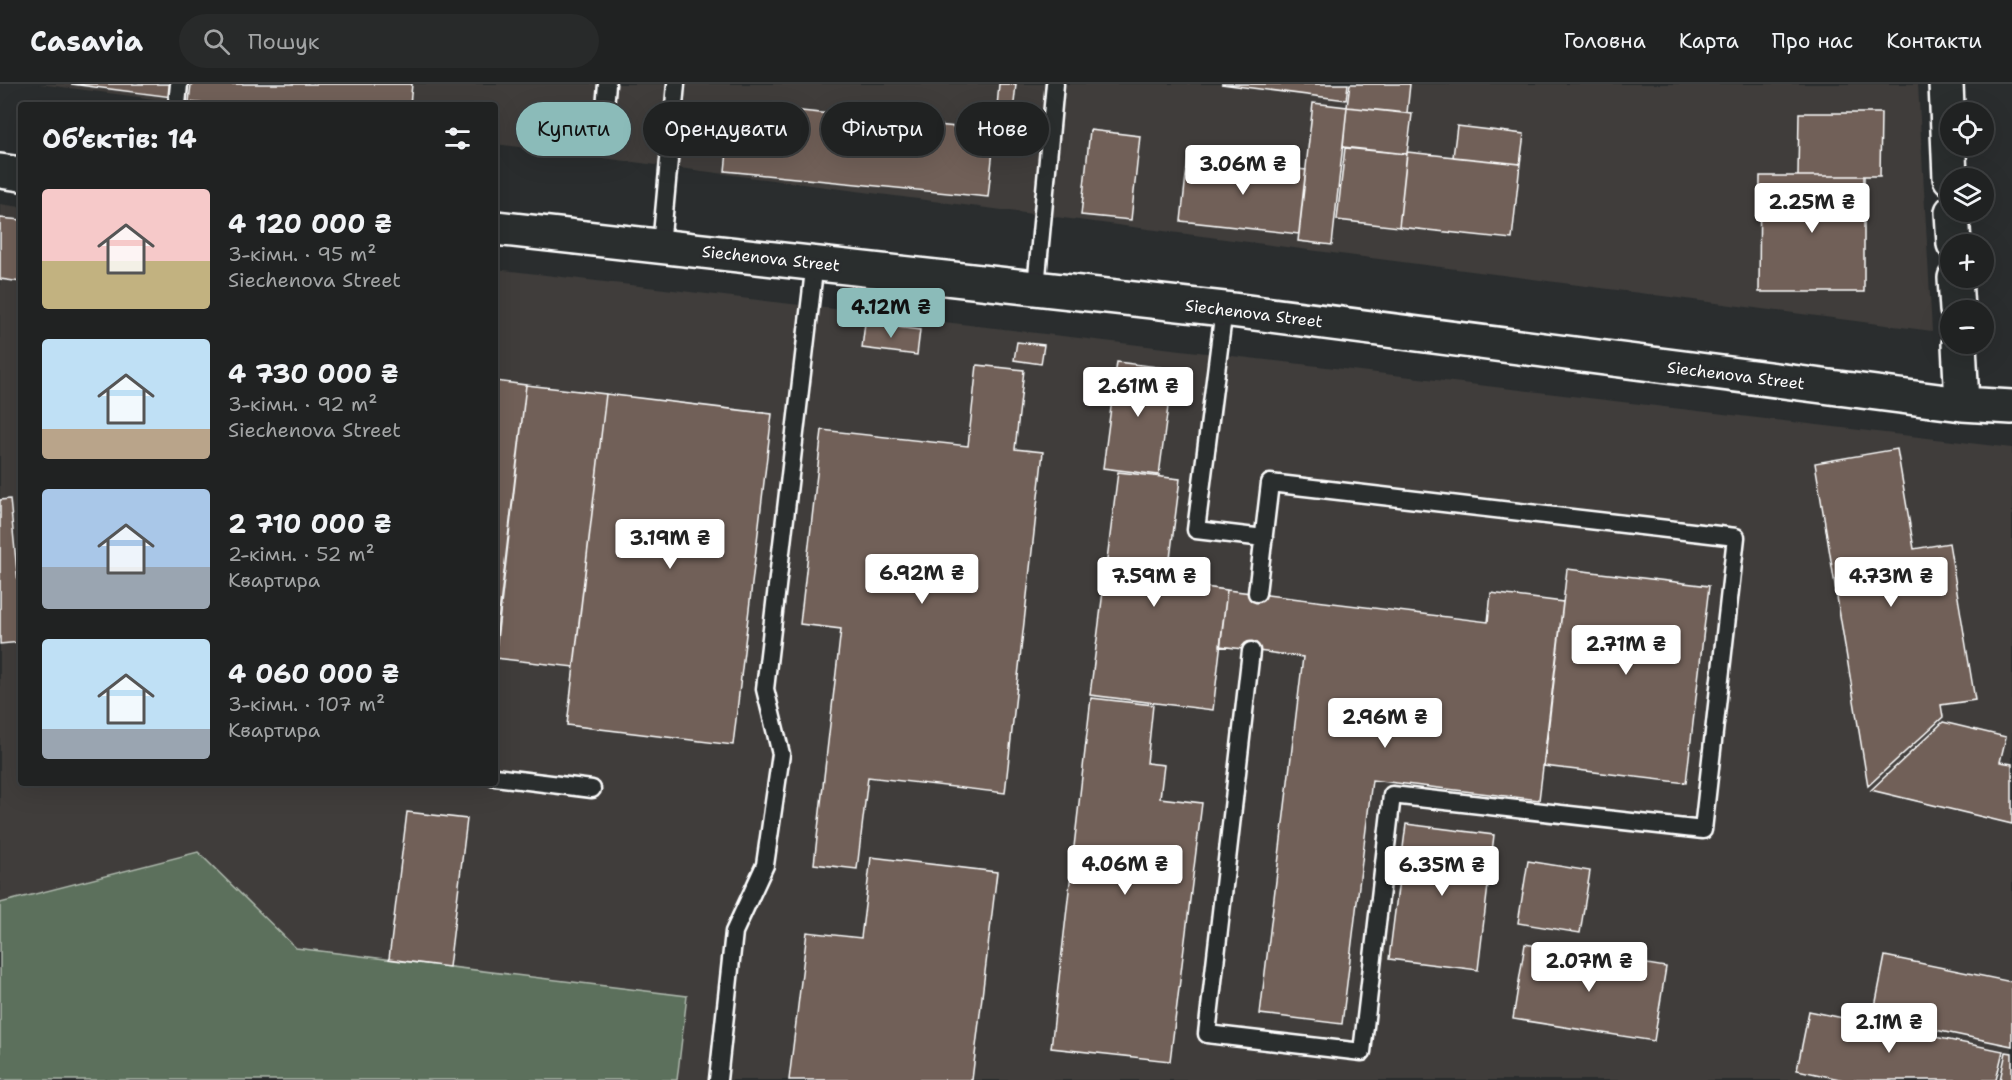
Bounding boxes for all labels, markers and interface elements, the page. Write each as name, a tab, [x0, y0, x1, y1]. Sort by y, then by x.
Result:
search box	[179, 14, 599, 68]
text: Casavia	[30, 22, 143, 60]
icon: search	[200, 25, 233, 58]
text: Пошук	[248, 27, 319, 56]
text: Головна	[1564, 27, 1646, 55]
text: Карта	[1679, 27, 1739, 55]
text: Про нас	[1772, 27, 1853, 55]
text: Контакти	[1886, 27, 1982, 55]
chip: Купити	[516, 102, 631, 156]
chip: Орендувати	[643, 102, 809, 156]
chip: Фільтри	[821, 102, 944, 156]
chip: Нове	[956, 102, 1049, 156]
map controls	[1940, 102, 1994, 354]
button: locate	[1940, 102, 1994, 156]
text: Об’єктів: 14	[42, 121, 197, 156]
icon: filters	[441, 122, 474, 155]
pin: 3.06M ₴	[1188, 145, 1298, 196]
text: 3.06M ₴	[1199, 151, 1287, 177]
button: layers	[1940, 168, 1994, 222]
pin: 2.25M ₴	[1757, 183, 1867, 234]
text: 2.25M ₴	[1769, 189, 1855, 215]
text: 4 120 000 ₴	[228, 206, 392, 241]
icon: home	[90, 213, 162, 285]
button: +	[1940, 234, 1994, 288]
text: 3-кімн. · 95 m²	[228, 241, 377, 267]
street label: Siechenova Street	[701, 241, 841, 276]
text: Siechenova Street	[228, 267, 401, 293]
pin: 4.12M ₴	[836, 288, 946, 339]
text: 4.12M ₴	[851, 294, 931, 320]
street label: Siechenova Street	[1184, 295, 1324, 332]
button: −	[1940, 300, 1994, 354]
text: 4 730 000 ₴	[228, 356, 399, 391]
street label: Siechenova Street	[1666, 357, 1806, 394]
icon: home	[90, 363, 162, 435]
pin: 2.61M ₴	[1083, 367, 1193, 418]
text: 2.61M ₴	[1097, 373, 1179, 399]
text: 3-кімн. · 92 m²	[228, 391, 378, 417]
text: Siechenova Street	[228, 417, 401, 443]
text: 2 710 000 ₴	[228, 506, 392, 541]
icon: home	[90, 513, 162, 585]
pin: 3.19M ₴	[615, 519, 725, 570]
text: 3.19M ₴	[629, 525, 711, 551]
text: 2-кімн. · 52 m²	[228, 541, 375, 567]
pin: 6.92M ₴	[867, 554, 977, 605]
pin: 7.59M ₴	[1099, 557, 1209, 608]
pin: 4.73M ₴	[1836, 557, 1946, 608]
text: 6.92M ₴	[879, 560, 965, 586]
text: 7.59M ₴	[1111, 563, 1197, 589]
text: 4.73M ₴	[1849, 563, 1933, 589]
text: Квартира	[228, 567, 320, 593]
pin: 2.71M ₴	[1571, 625, 1681, 676]
text: 2.71M ₴	[1586, 631, 1666, 657]
text: 4 060 000 ₴	[228, 656, 400, 691]
icon: home	[90, 663, 162, 735]
text: 3-кімн. · 107 m²	[228, 691, 385, 717]
pin: 2.96M ₴	[1330, 698, 1440, 749]
text: 2.96M ₴	[1342, 704, 1428, 730]
text: Квартира	[228, 717, 320, 743]
pin: 4.06M ₴	[1070, 845, 1180, 896]
pin: 6.35M ₴	[1387, 846, 1497, 897]
text: 4.06M ₴	[1082, 851, 1168, 877]
text: 6.35M ₴	[1399, 852, 1485, 878]
pin: 2.07M ₴	[1534, 942, 1644, 993]
text: 2.07M ₴	[1545, 948, 1633, 974]
pin: 2.1M ₴	[1840, 1003, 1938, 1054]
text: 2.1M ₴	[1855, 1009, 1923, 1035]

